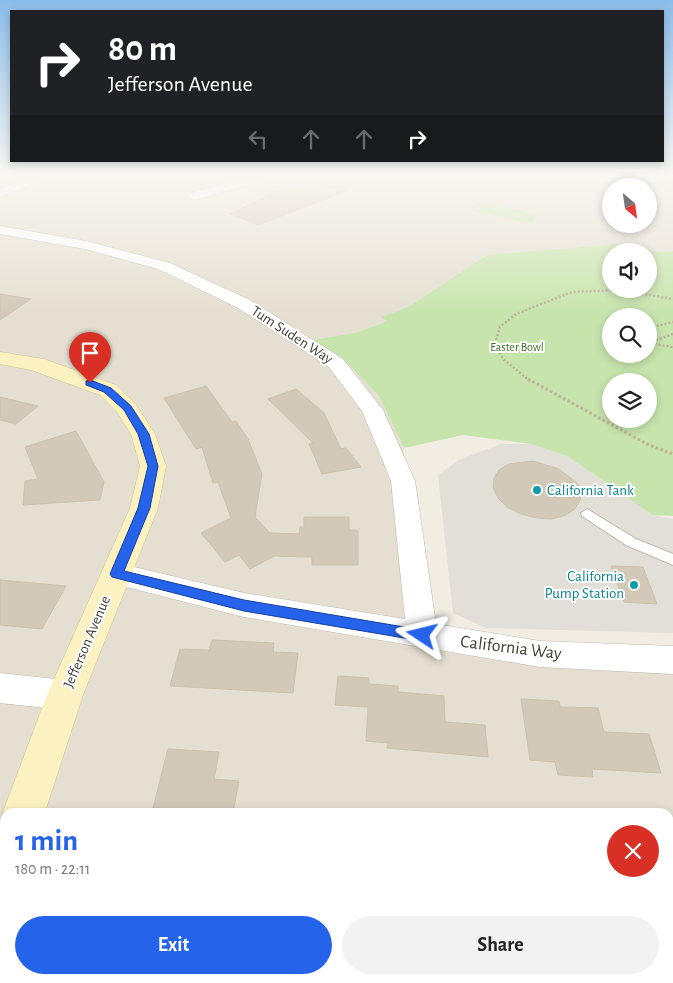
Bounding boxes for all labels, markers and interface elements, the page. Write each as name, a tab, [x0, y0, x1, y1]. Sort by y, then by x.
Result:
icon: right	[25, 30, 90, 95]
text: 80 m	[108, 32, 177, 67]
text: Jefferson Avenue	[108, 73, 253, 95]
icon: left	[244, 125, 272, 153]
icon: ahead	[297, 125, 325, 153]
icon: ahead	[350, 125, 378, 153]
icon: right	[403, 125, 431, 153]
north arrow	[602, 178, 658, 232]
map controls	[602, 178, 657, 428]
button: sound	[602, 243, 657, 298]
street label: Tum Suden Way	[249, 303, 336, 367]
button: search	[602, 308, 657, 363]
pin	[69, 332, 111, 383]
icon: arrive	[76, 339, 104, 367]
park label: Easter Bowl	[490, 341, 544, 353]
button: layers	[602, 373, 657, 428]
place label: California Tank	[547, 483, 634, 498]
marker: California Tank	[531, 484, 543, 496]
place label: California Pump Station	[545, 569, 624, 601]
marker: California Pump Station	[628, 579, 640, 591]
street label: Jefferson Avenue	[61, 594, 113, 690]
position arrow	[395, 608, 447, 660]
street label: California Way	[459, 633, 563, 663]
button: close	[607, 825, 659, 877]
text: 1 min	[15, 826, 78, 856]
text: 180 m · 22:11	[15, 861, 90, 877]
button: Exit	[15, 916, 332, 974]
button: Share	[342, 916, 659, 974]

